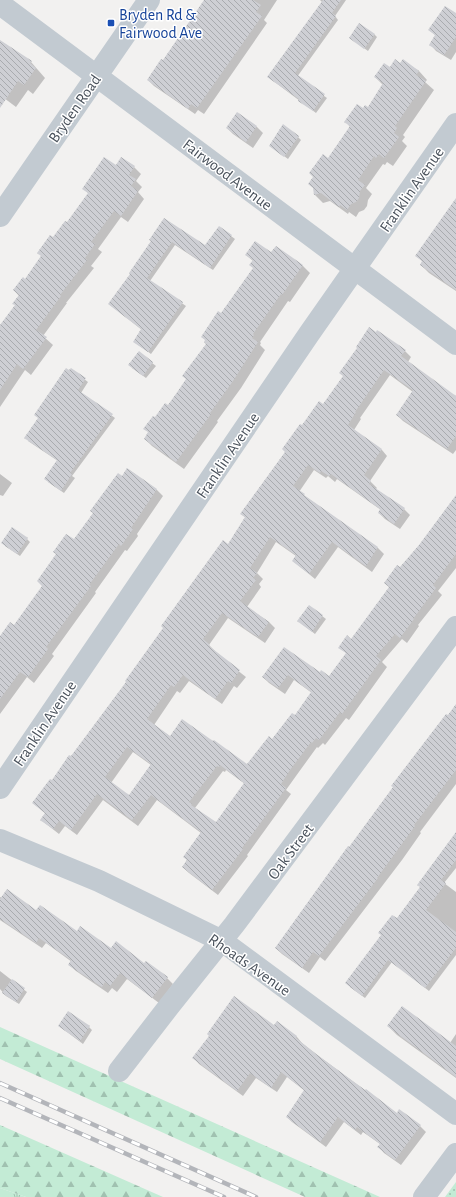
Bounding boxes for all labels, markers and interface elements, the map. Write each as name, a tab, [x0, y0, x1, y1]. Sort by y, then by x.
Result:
place label: Bryden Rd & Fairwood Ave	[119, 7, 202, 41]
marker: Bryden Rd & Fairwood Ave	[106, 18, 116, 28]
street label: Bryden Road	[46, 72, 105, 146]
street label: Fairwood Avenue	[180, 136, 275, 213]
street label: Franklin Avenue	[377, 144, 447, 235]
street label: Franklin Avenue	[193, 410, 262, 501]
street label: Franklin Avenue	[10, 678, 79, 769]
street label: Oak Street	[265, 821, 317, 882]
street label: Rhoads Avenue	[206, 931, 293, 999]

